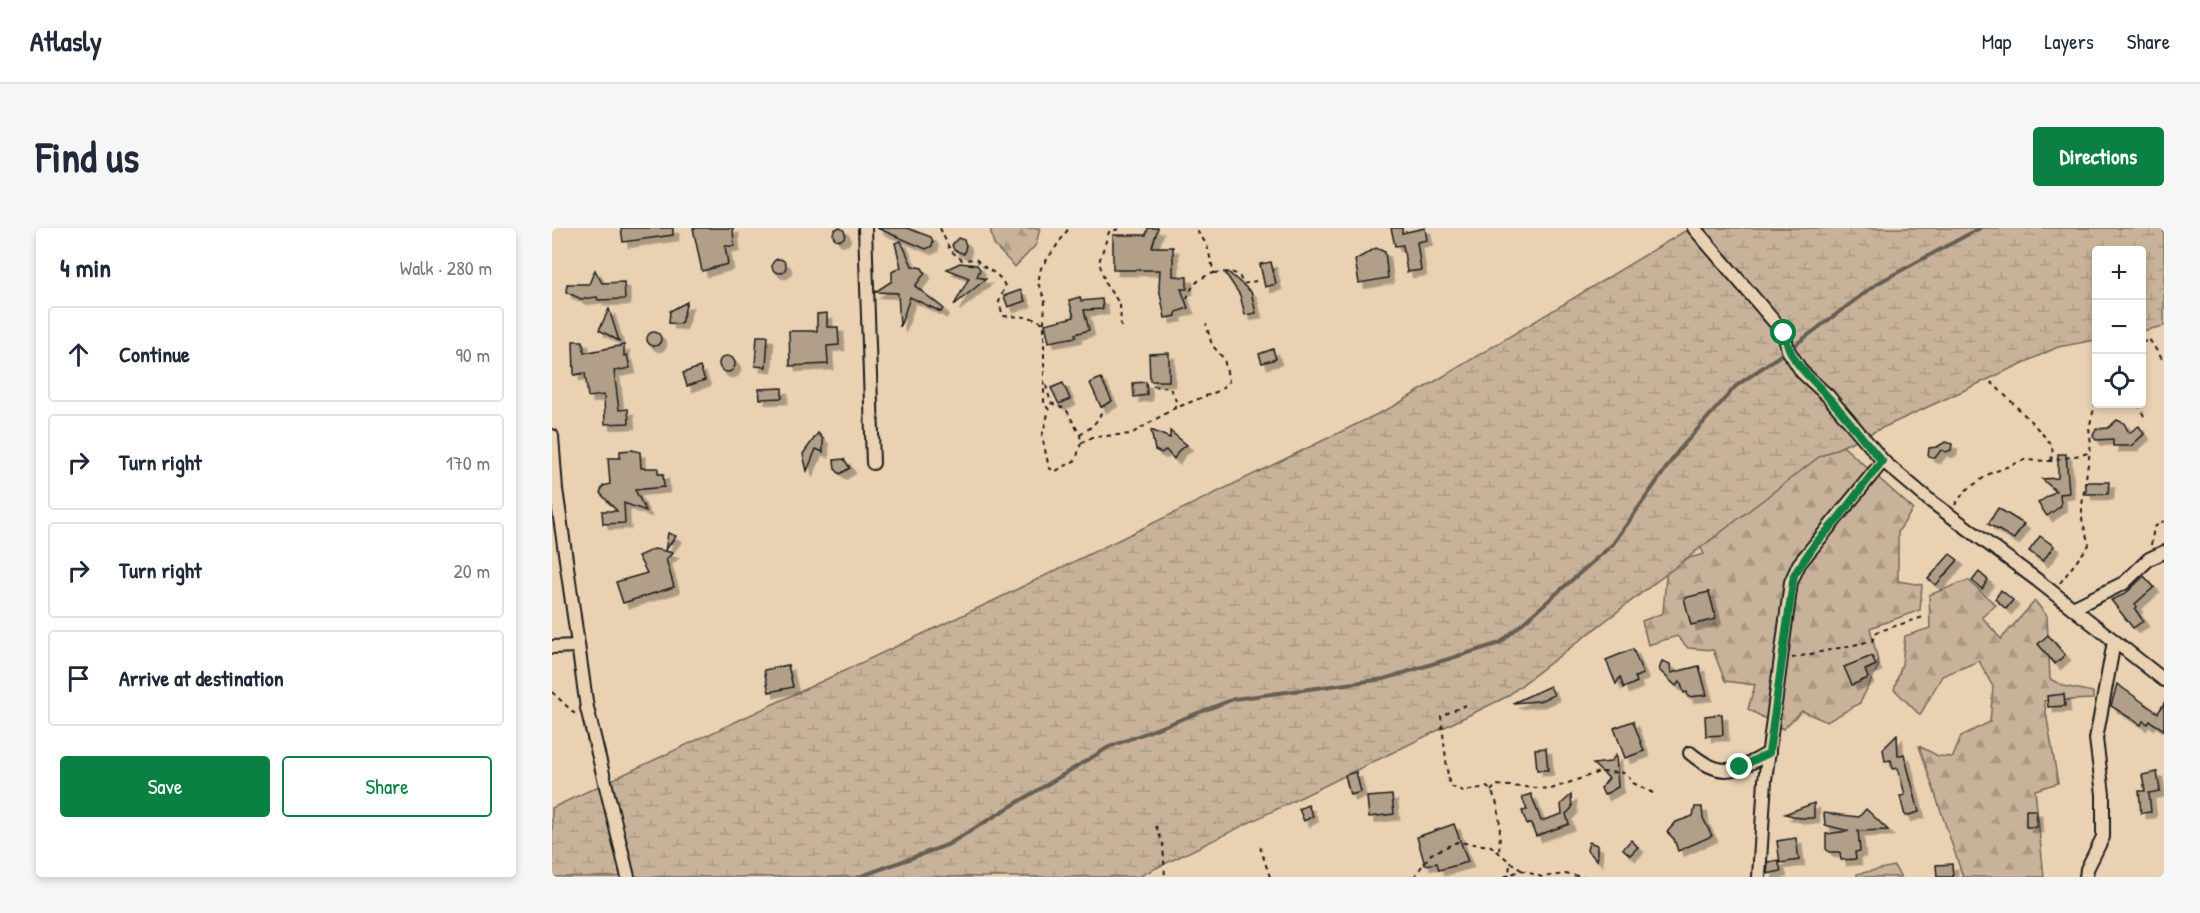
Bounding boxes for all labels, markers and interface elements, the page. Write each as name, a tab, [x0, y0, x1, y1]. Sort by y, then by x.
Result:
text: Atlasly	[30, 22, 102, 60]
text: Map	[1982, 27, 2011, 56]
text: Layers	[2044, 27, 2094, 56]
text: Share	[2127, 27, 2170, 56]
button: Directions	[2033, 127, 2164, 186]
text: Find us	[36, 128, 139, 185]
map controls	[2092, 246, 2146, 408]
button: +	[2092, 246, 2146, 300]
text: 4 min	[60, 250, 111, 285]
text: Walk · 280 m	[400, 254, 492, 281]
button: −	[2092, 300, 2146, 354]
route start	[1770, 319, 1796, 345]
icon: ahead	[62, 338, 95, 371]
text: Continue	[119, 339, 190, 369]
text: 90 m	[456, 341, 490, 368]
button: locate	[2092, 354, 2146, 408]
icon: right	[62, 446, 95, 479]
text: Turn right	[119, 447, 202, 477]
text: 170 m	[446, 449, 490, 476]
icon: right	[62, 554, 95, 587]
text: Turn right	[119, 555, 202, 585]
text: 20 m	[453, 557, 490, 584]
icon: arrive	[62, 662, 95, 695]
text: Arrive at destination	[119, 663, 284, 693]
route end	[1726, 753, 1752, 779]
button: Save	[60, 756, 270, 817]
button: Share	[282, 756, 492, 817]

